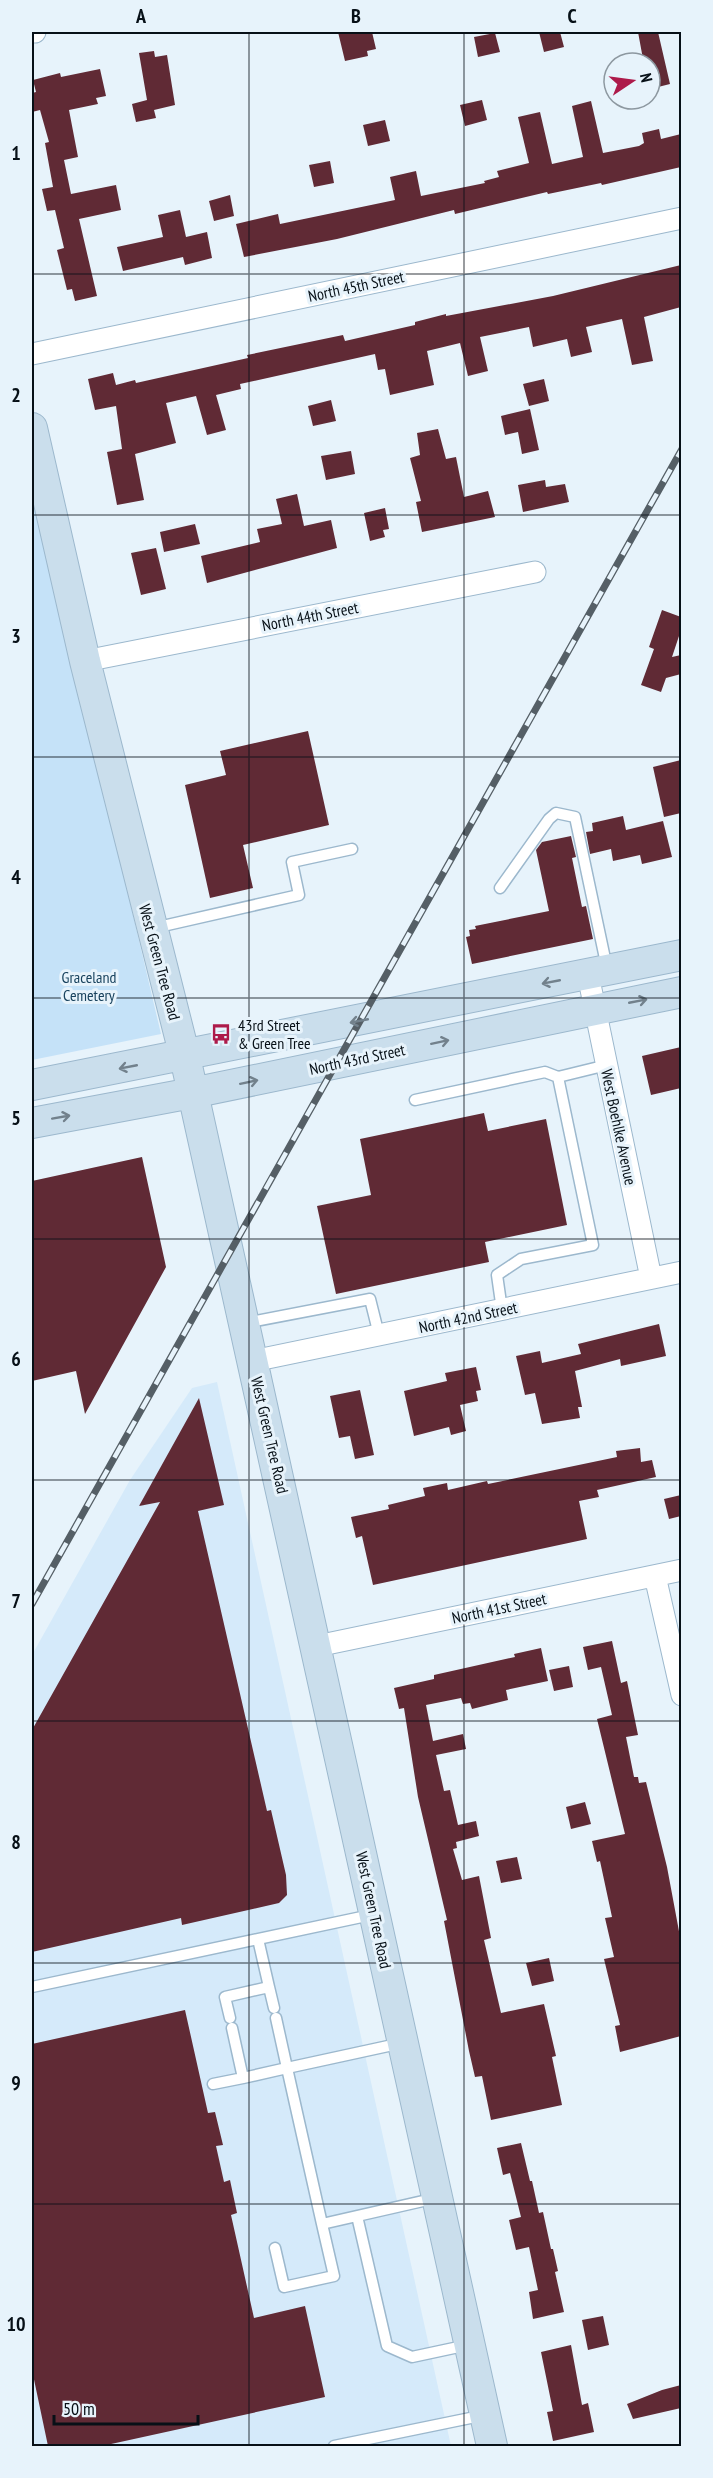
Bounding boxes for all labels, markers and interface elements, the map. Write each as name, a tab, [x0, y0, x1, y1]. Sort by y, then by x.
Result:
text: A	[135, 3, 147, 29]
text: B	[351, 3, 361, 29]
text: C	[567, 3, 577, 29]
north arrow	[602, 51, 662, 111]
text: N	[636, 71, 657, 84]
text: 1	[11, 140, 21, 166]
street label: North 45th Street	[306, 266, 406, 306]
text: 2	[11, 382, 21, 408]
street label: North 44th Street	[260, 597, 360, 635]
text: 3	[11, 623, 21, 649]
text: 4	[11, 864, 21, 890]
street label: West Green Tree Road	[135, 902, 185, 1022]
park label: Graceland Cemetery	[62, 967, 116, 1005]
one-way arrow	[541, 977, 561, 988]
one-way arrow	[628, 995, 648, 1006]
place label: 43rd Street & Green Tree	[238, 1015, 311, 1053]
one-way arrow	[350, 1016, 370, 1027]
bus stop icon: 43rd Street & Green Tree	[209, 1022, 233, 1046]
one-way arrow	[430, 1036, 449, 1047]
street label: North 43rd Street	[307, 1039, 407, 1079]
one-way arrow	[118, 1062, 138, 1073]
street label: West Boehlke Avenue	[597, 1067, 641, 1187]
one-way arrow	[239, 1076, 258, 1087]
text: 5	[11, 1105, 21, 1131]
one-way arrow	[51, 1111, 71, 1122]
street label: North 42nd Street	[417, 1297, 520, 1337]
text: 6	[11, 1346, 21, 1372]
street label: West Green Tree Road	[247, 1375, 293, 1495]
text: 7	[11, 1588, 21, 1614]
street label: North 41st Street	[450, 1588, 549, 1628]
text: 8	[11, 1829, 21, 1855]
street label: West Green Tree Road	[352, 1850, 396, 1970]
text: 9	[11, 2070, 21, 2096]
text: 10	[6, 2311, 26, 2337]
scale bar	[54, 2388, 198, 2426]
text: 50 m	[63, 2397, 95, 2420]

